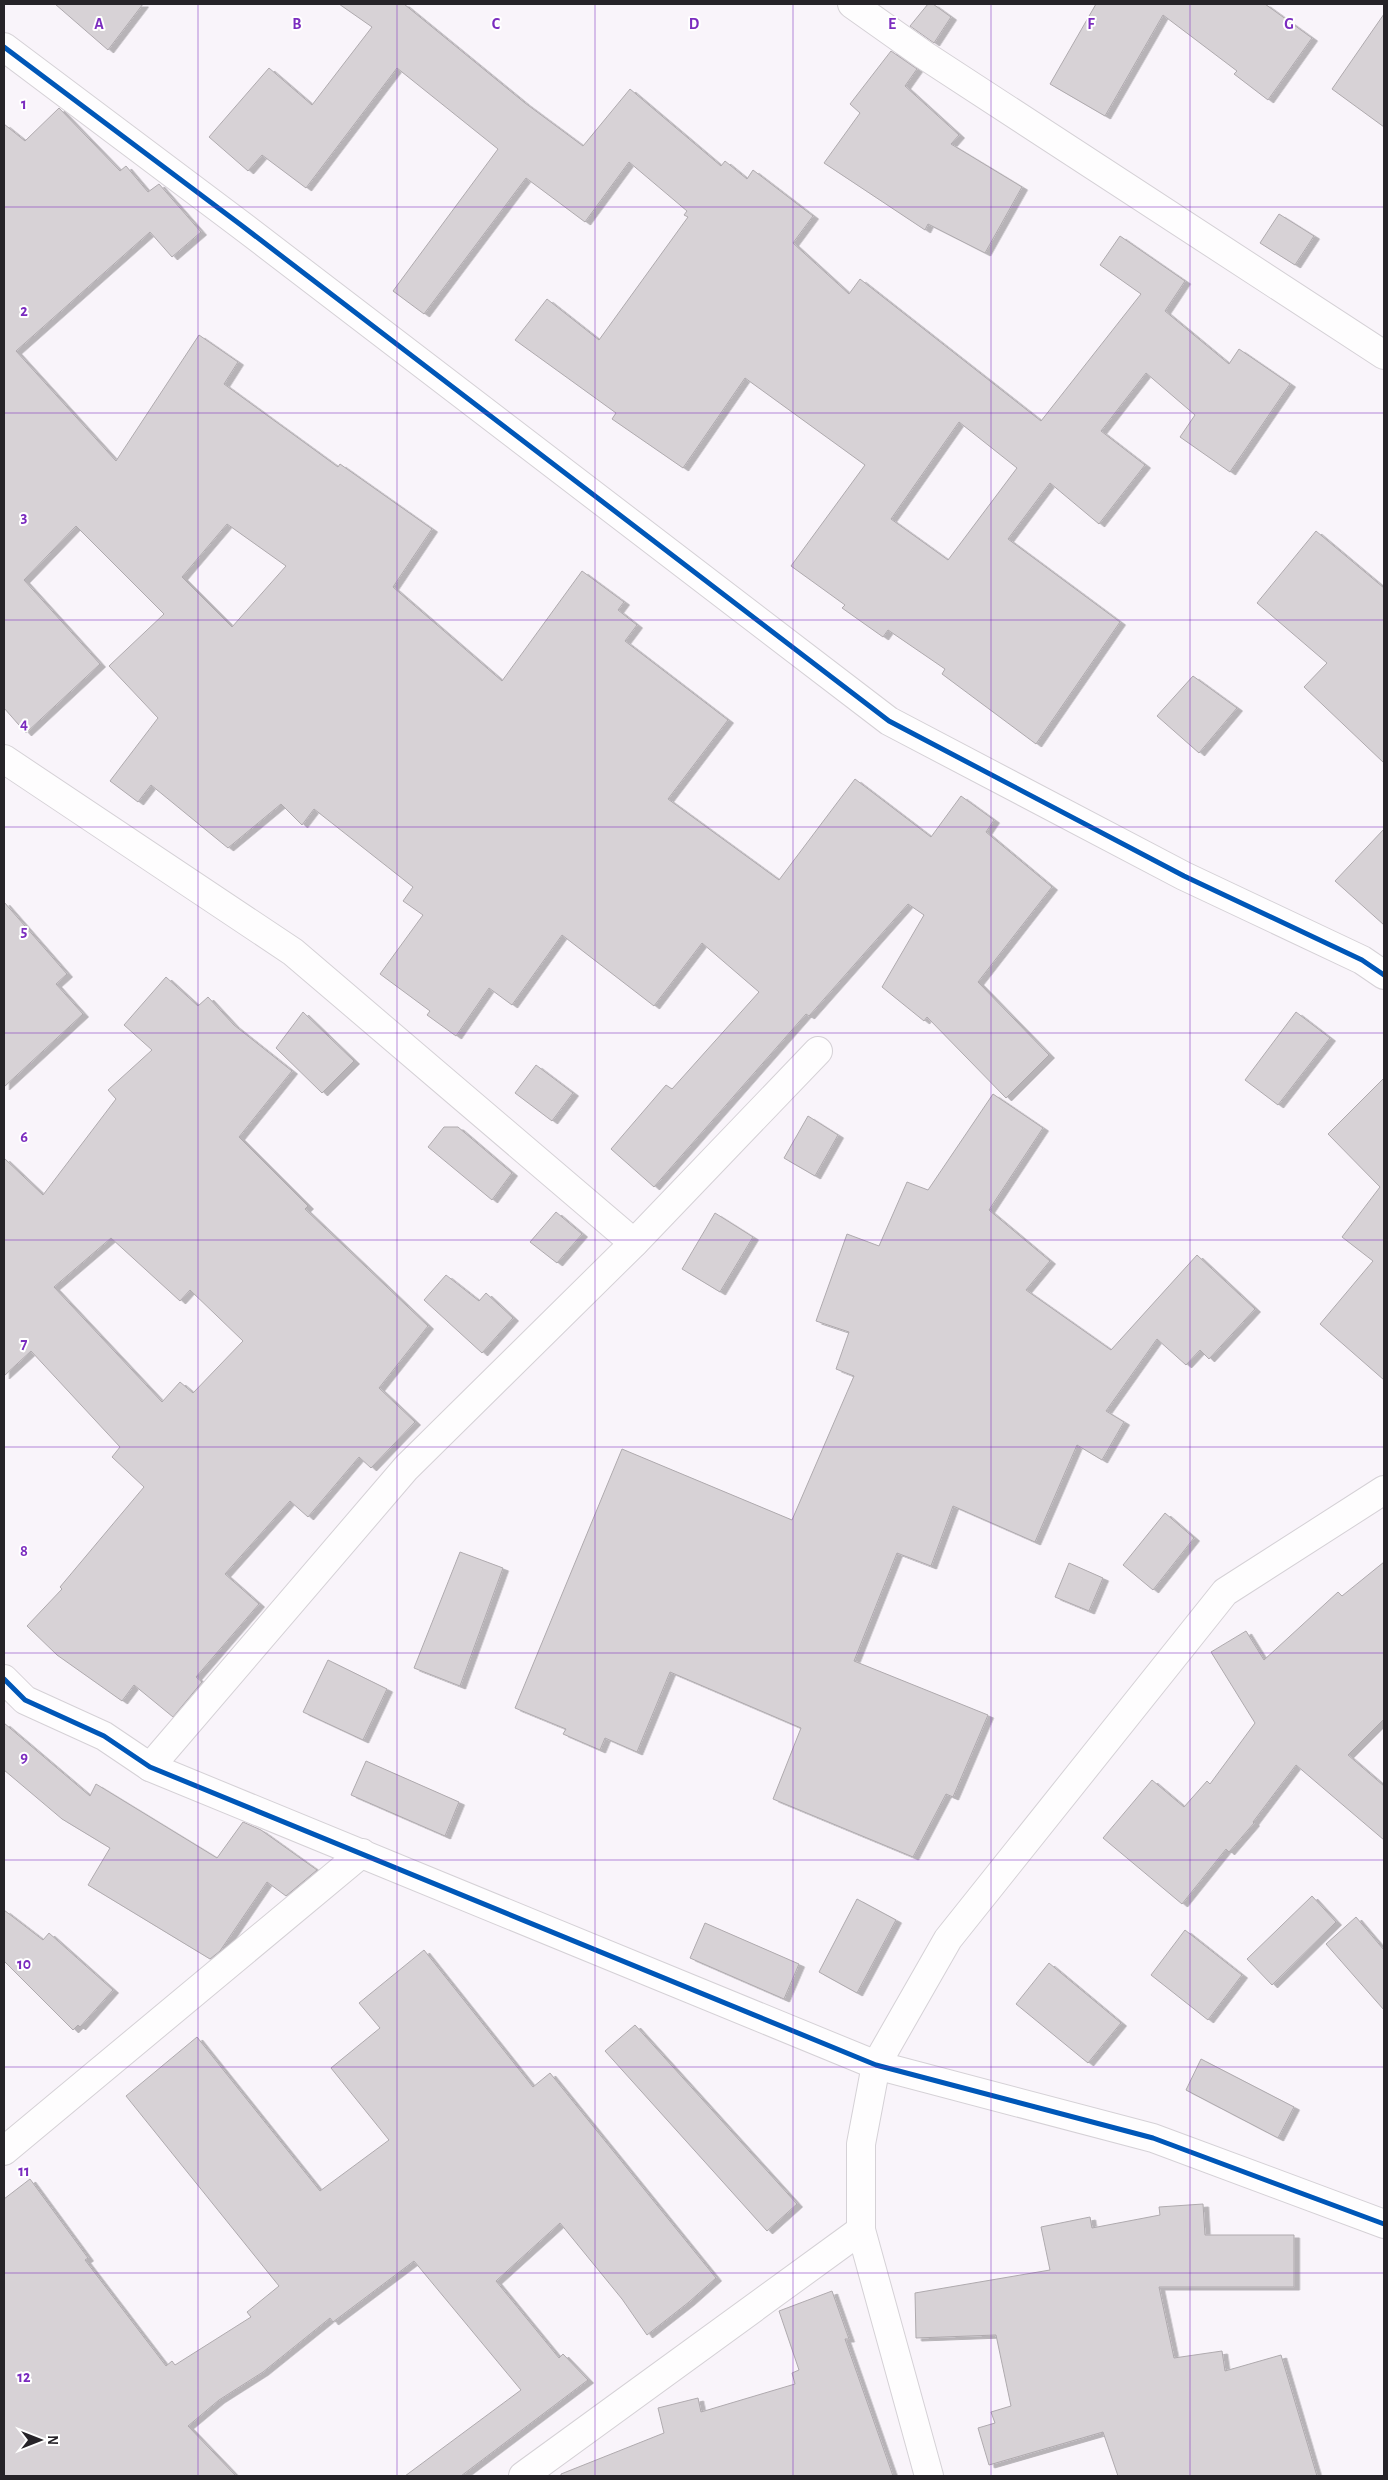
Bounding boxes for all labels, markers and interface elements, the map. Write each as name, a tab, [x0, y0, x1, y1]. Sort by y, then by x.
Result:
text: A	[94, 16, 104, 32]
text: B	[292, 16, 302, 32]
text: C	[492, 16, 501, 32]
text: D	[689, 16, 700, 32]
text: E	[888, 16, 896, 32]
text: F	[1087, 16, 1095, 32]
text: G	[1284, 16, 1294, 32]
text: 1	[21, 96, 27, 112]
text: 2	[20, 303, 28, 319]
text: 3	[21, 509, 28, 525]
text: 4	[20, 716, 28, 732]
text: 5	[21, 923, 28, 939]
text: 6	[20, 1129, 28, 1145]
text: 7	[21, 1336, 28, 1352]
text: 8	[20, 1543, 28, 1559]
text: 9	[20, 1749, 28, 1765]
text: 10	[17, 1956, 31, 1972]
text: 11	[18, 2163, 30, 2179]
text: 12	[17, 2369, 31, 2385]
north arrow	[15, 2415, 65, 2465]
text: N	[45, 2435, 59, 2445]

